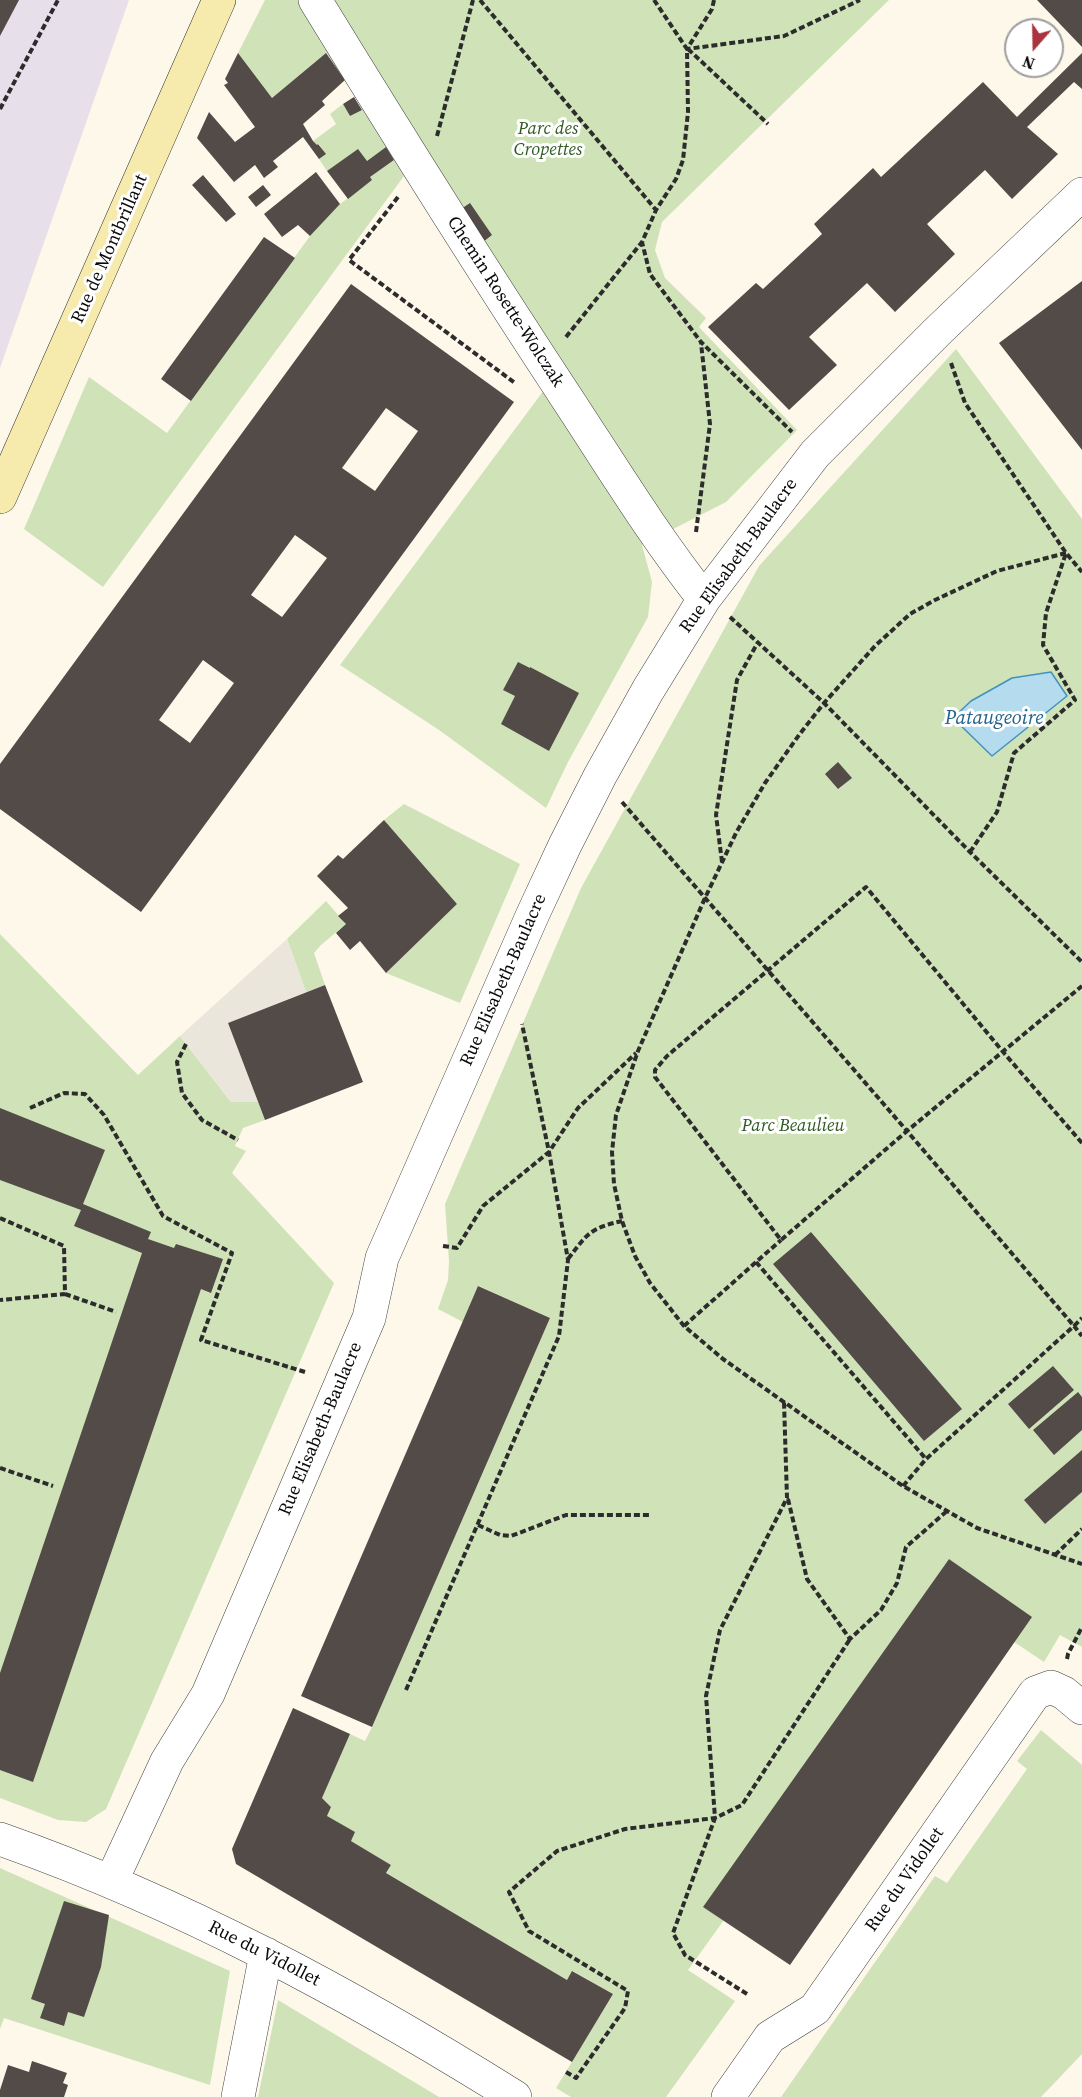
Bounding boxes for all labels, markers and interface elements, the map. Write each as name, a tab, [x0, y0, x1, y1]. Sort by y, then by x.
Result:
north arrow	[1004, 18, 1064, 78]
text: N	[1019, 51, 1038, 75]
park label: Parc des Cropettes	[514, 118, 582, 160]
street label: Rue de Montbrillant	[67, 171, 153, 327]
street label: Chemin Rosette-Wolczak	[442, 213, 568, 391]
street label: Rue Elisabeth-Baulacre	[675, 474, 803, 638]
water label: Pataugeoire	[945, 707, 1043, 731]
street label: Rue Elisabeth-Baulacre	[456, 890, 552, 1070]
park label: Parc Beaulieu	[741, 1115, 845, 1137]
street label: Rue Elisabeth-Baulacre	[275, 1339, 367, 1519]
street label: Rue du Vidollet	[861, 1824, 949, 1936]
street label: Rue du Vidollet	[205, 1917, 323, 1991]

